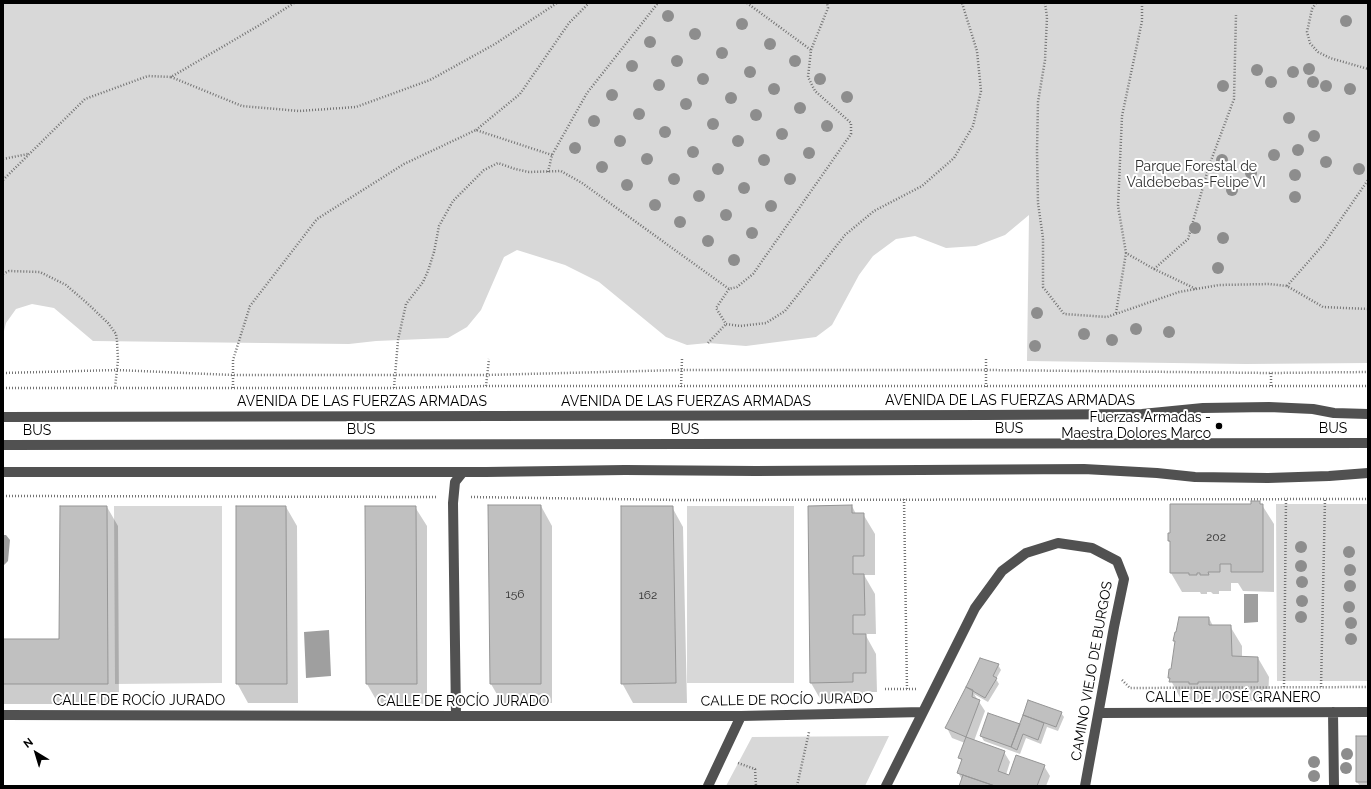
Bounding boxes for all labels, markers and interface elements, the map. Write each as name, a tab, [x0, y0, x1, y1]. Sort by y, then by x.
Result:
park label: Parque Forestal de Valdebebas-Felipe VI	[1126, 159, 1266, 192]
street label: AVENIDA DE LAS FUERZAS ARMADAS	[885, 393, 1135, 409]
street label: AVENIDA DE LAS FUERZAS ARMADAS	[237, 394, 487, 410]
street label: AVENIDA DE LAS FUERZAS ARMADAS	[561, 394, 811, 410]
place label: Fuerzas Armadas - Maestra Dolores Marco	[1061, 410, 1211, 442]
street label: BUS	[995, 421, 1023, 437]
marker: Fuerzas Armadas - Maestra Dolores Marco	[1214, 421, 1224, 431]
street label: BUS	[1319, 421, 1347, 437]
street label: BUS	[347, 422, 375, 438]
street label: BUS	[671, 422, 699, 438]
street label: BUS	[23, 423, 51, 439]
house number: 202	[1206, 530, 1226, 544]
street label: CAMINO VIEJO DE BURGOS	[1068, 580, 1116, 762]
house number: 156	[506, 587, 524, 601]
house number: 162	[639, 588, 657, 602]
street label: CALLE DE ROCÍO JURADO	[701, 690, 873, 710]
street label: CALLE DE JOSÉ GRANERO	[1146, 690, 1320, 706]
street label: CALLE DE ROCÍO JURADO	[53, 693, 225, 709]
street label: CALLE DE ROCÍO JURADO	[377, 694, 549, 710]
north arrow	[16, 733, 56, 773]
text: N	[21, 735, 36, 751]

